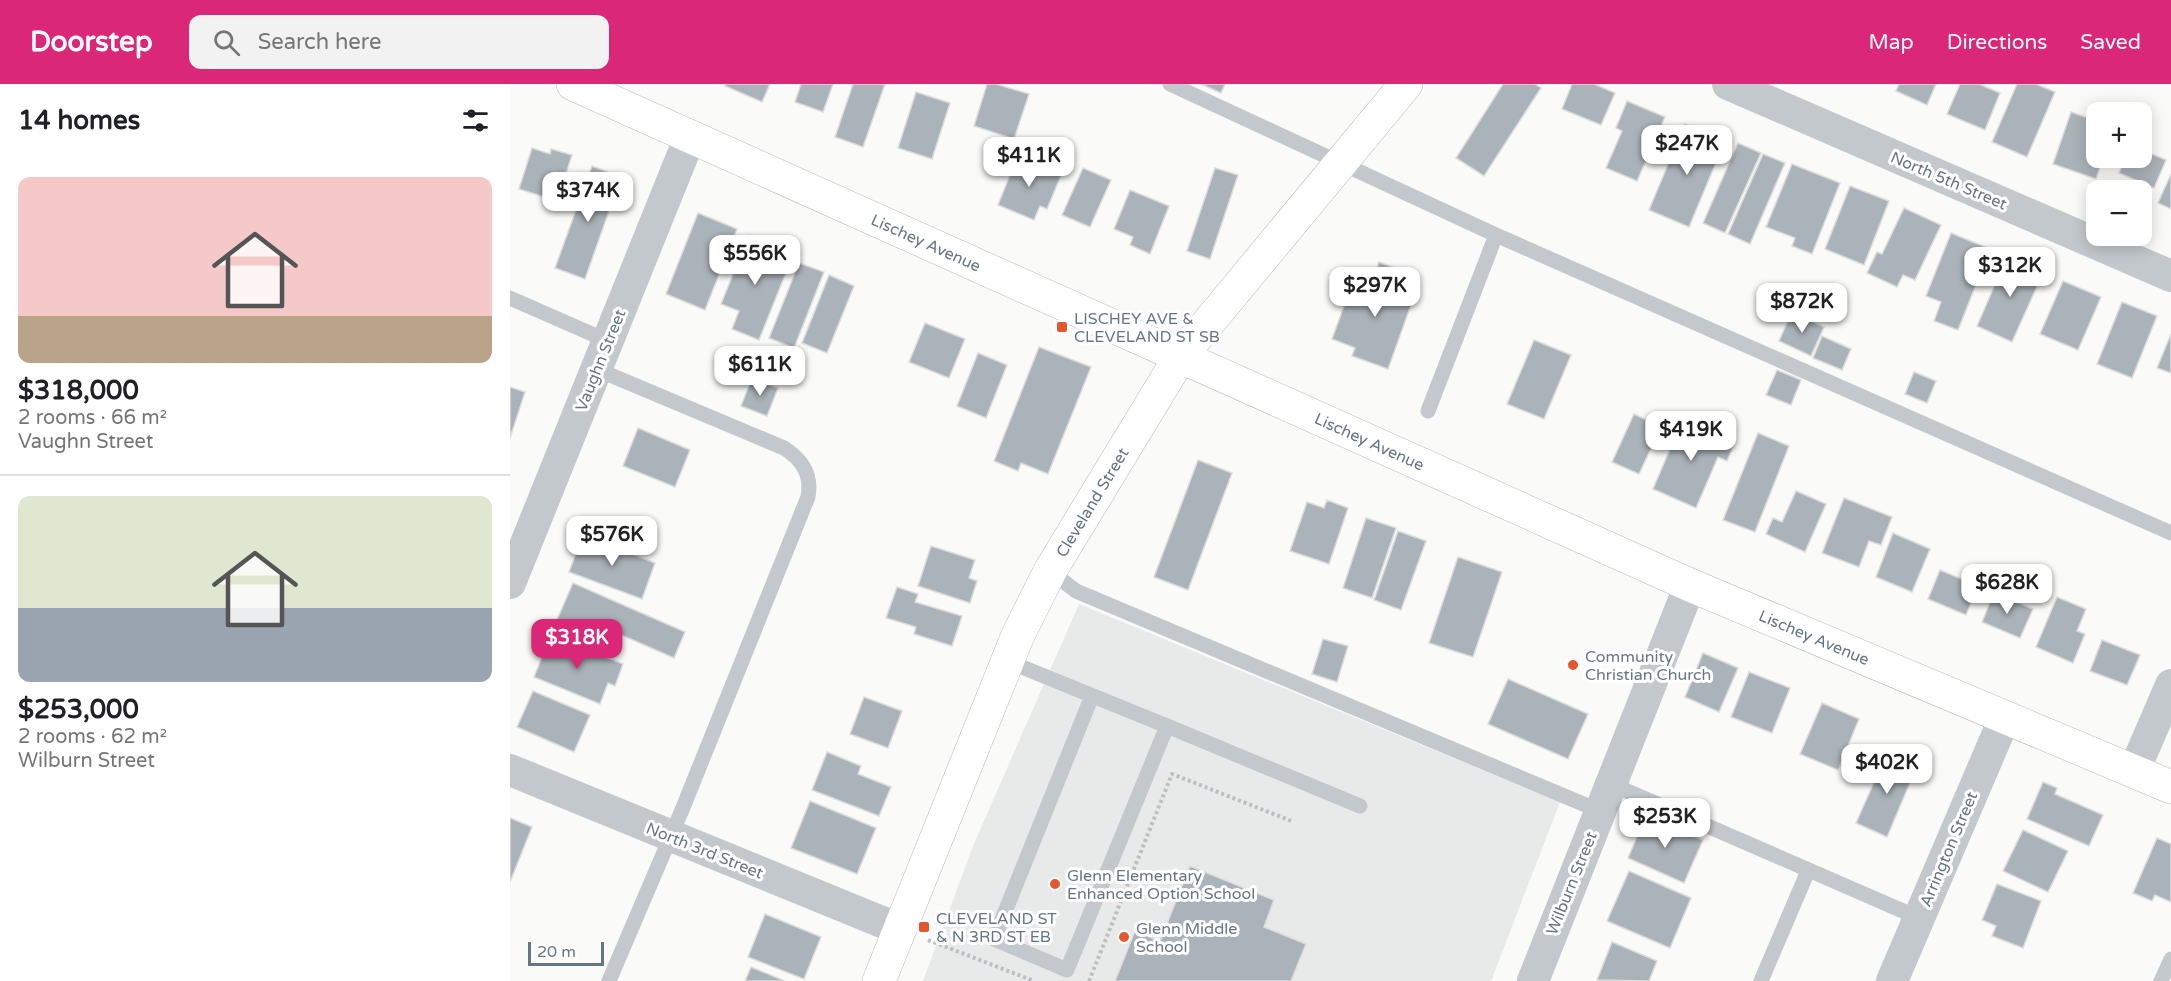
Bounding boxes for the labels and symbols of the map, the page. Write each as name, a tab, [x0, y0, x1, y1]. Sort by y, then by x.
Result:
pin: $247K	[1645, 125, 1729, 176]
pin: $411K	[987, 137, 1071, 188]
street label: North 5th Street	[1887, 147, 2010, 214]
pin: $374K	[546, 172, 630, 223]
street label: Lischey Avenue	[868, 210, 984, 277]
pin: $556K	[713, 235, 797, 286]
pin: $312K	[1968, 247, 2052, 298]
pin: $297K	[1333, 267, 1417, 318]
pin: $872K	[1760, 283, 1844, 334]
street label: Vaughn Street	[571, 306, 630, 414]
place label: LISCHEY AVE & CLEVELAND ST SB	[1074, 309, 1220, 347]
marker: LISCHEY AVE & CLEVELAND ST SB	[1055, 320, 1069, 334]
pin: $611K	[718, 346, 802, 397]
street label: Lischey Avenue	[1311, 409, 1427, 475]
pin: $419K	[1649, 411, 1733, 462]
street label: Cleveland Street	[1052, 444, 1134, 561]
pin: $576K	[570, 516, 654, 567]
pin: $628K	[1965, 564, 2049, 615]
street label: Lischey Avenue	[1756, 606, 1872, 670]
pin: $318K	[535, 619, 619, 670]
place label: Community Christian Church	[1585, 647, 1711, 685]
marker: Community Christian Church	[1566, 658, 1580, 672]
pin: $402K	[1845, 744, 1929, 795]
street label: Arrington Street	[1916, 789, 1982, 910]
pin: $253K	[1623, 798, 1707, 849]
street label: North 3rd Street	[643, 818, 766, 884]
street label: Wilburn Street	[1542, 829, 1602, 938]
place label: Glenn Elementary Enhanced Option School	[1067, 866, 1255, 904]
marker: Glenn Elementary Enhanced Option School	[1048, 877, 1062, 891]
place label: CLEVELAND ST & N 3RD ST EB	[936, 909, 1057, 947]
place label: Glenn Middle School	[1136, 919, 1237, 957]
marker: CLEVELAND ST & N 3RD ST EB	[917, 920, 931, 934]
marker: Glenn Middle School	[1117, 930, 1131, 944]
scale bar	[528, 939, 604, 966]

